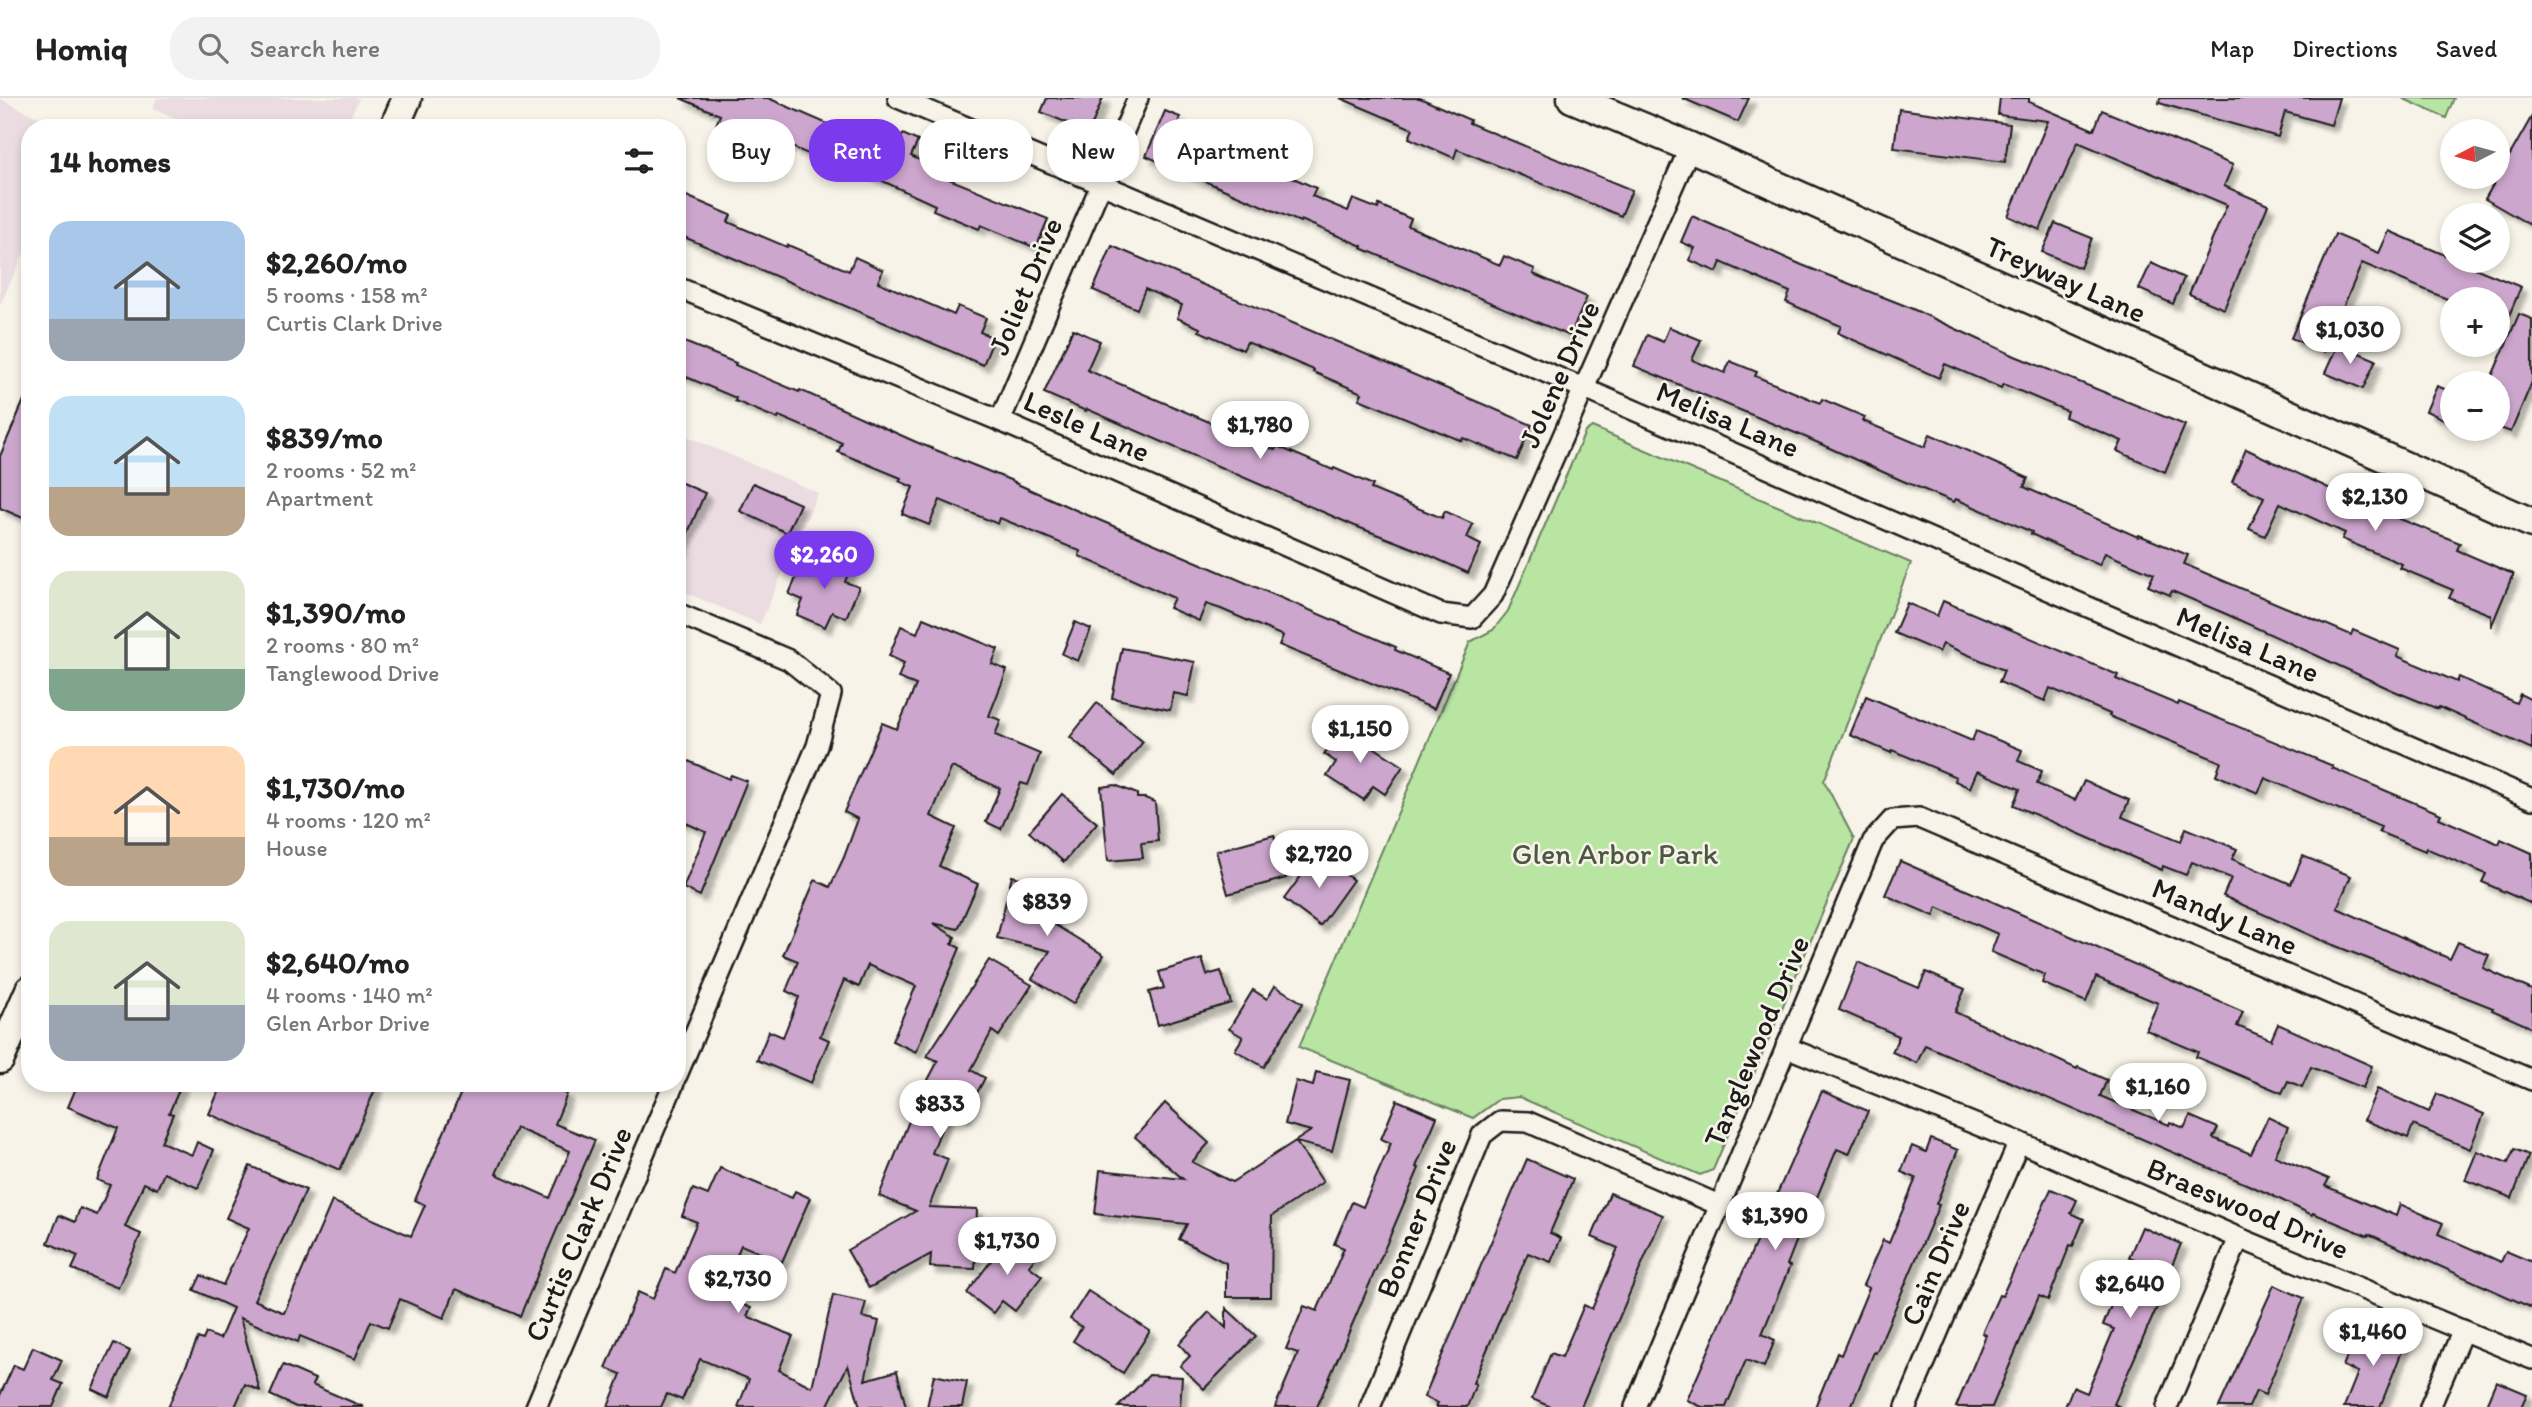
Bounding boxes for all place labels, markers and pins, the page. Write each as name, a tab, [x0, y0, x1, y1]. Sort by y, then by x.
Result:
pin: $1,030	[2293, 306, 2407, 366]
pin: $1,780	[1203, 402, 1317, 461]
pin: $2,130	[2318, 474, 2432, 533]
pin: $2,260	[767, 532, 881, 591]
pin: $1,150	[1303, 706, 1417, 765]
pin: $2,720	[1262, 830, 1376, 890]
pin: $839	[1006, 878, 1088, 938]
pin: $1,160	[2101, 1063, 2215, 1123]
pin: $833	[899, 1080, 981, 1140]
pin: $1,390	[1718, 1192, 1832, 1252]
pin: $1,730	[950, 1218, 1064, 1277]
pin: $2,730	[681, 1256, 795, 1315]
pin: $2,640	[2073, 1260, 2187, 1320]
pin: $1,460	[2316, 1308, 2430, 1368]

